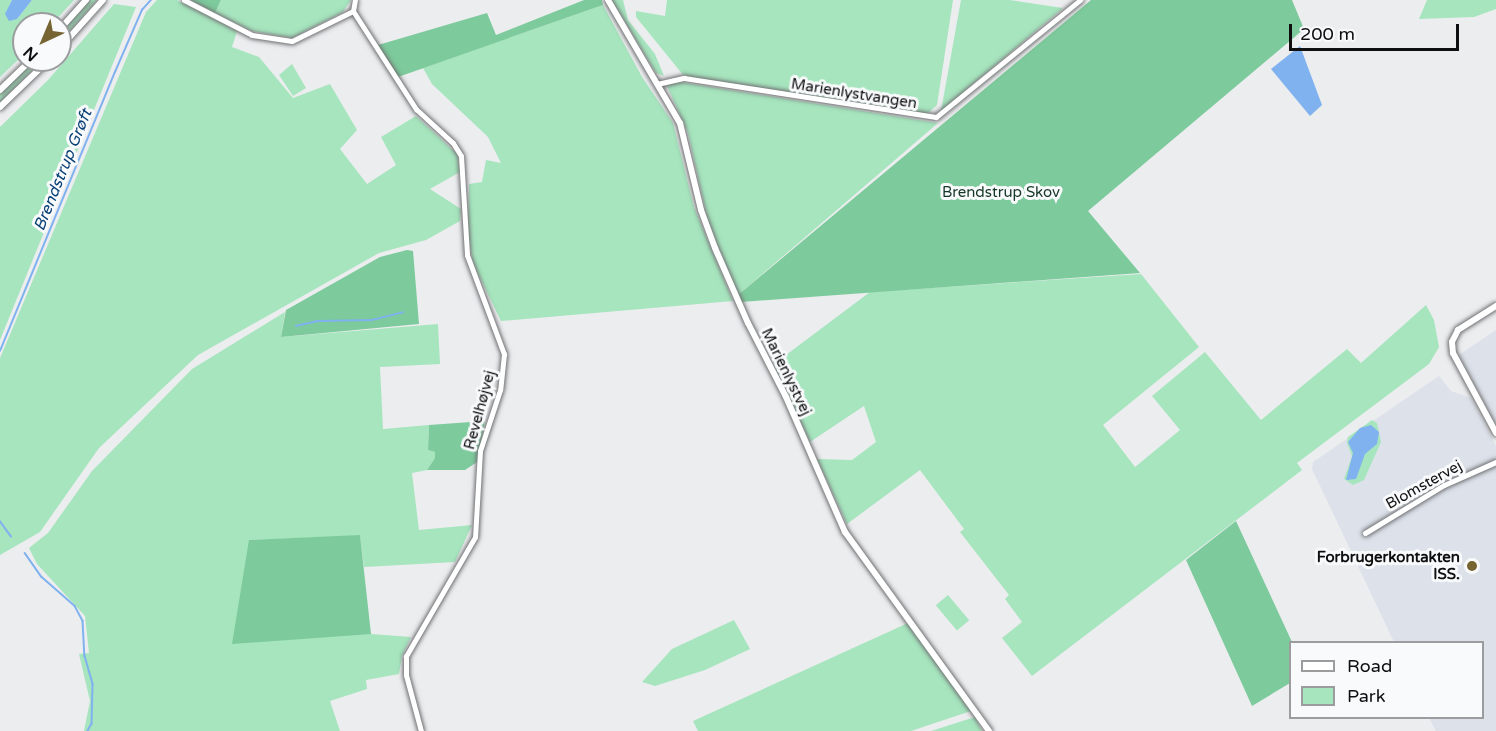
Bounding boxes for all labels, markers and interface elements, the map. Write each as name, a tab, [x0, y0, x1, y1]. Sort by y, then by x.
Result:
north arrow	[12, 12, 72, 72]
scale bar	[1292, 12, 1462, 50]
text: 200 m	[1300, 23, 1355, 45]
text: N	[19, 42, 42, 65]
street label: Marienlystvangen	[790, 75, 918, 113]
water label: Brendstrup Grøft	[30, 106, 96, 234]
park label: Brendstrup Skov	[942, 184, 1060, 202]
street label: Marienlystvej	[757, 325, 815, 419]
street label: Revelhøjvej	[461, 368, 499, 452]
street label: Blomstervej	[1383, 457, 1465, 513]
place label: Forbrugerkontakten ISS.	[1317, 548, 1460, 583]
marker: Forbrugerkontakten ISS.	[1465, 559, 1479, 573]
legend	[1289, 641, 1484, 719]
text: Road	[1347, 655, 1392, 677]
text: Park	[1347, 685, 1385, 707]

